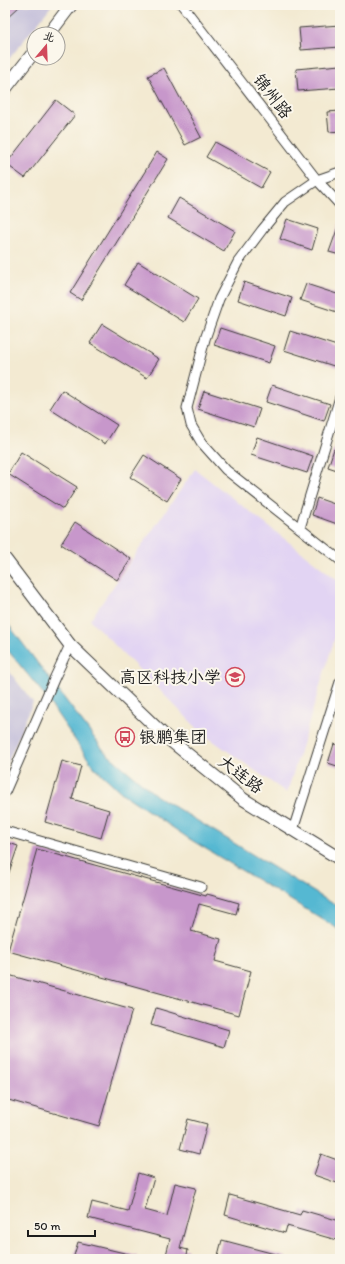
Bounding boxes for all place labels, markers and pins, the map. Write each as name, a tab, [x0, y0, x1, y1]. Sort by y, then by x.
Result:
school or university icon: 高区科技小学	[224, 666, 246, 688]
place label: 高区科技小学	[119, 667, 221, 687]
bus stop icon: 银鹏集团	[114, 726, 136, 748]
place label: 银鹏集团	[139, 727, 207, 747]

